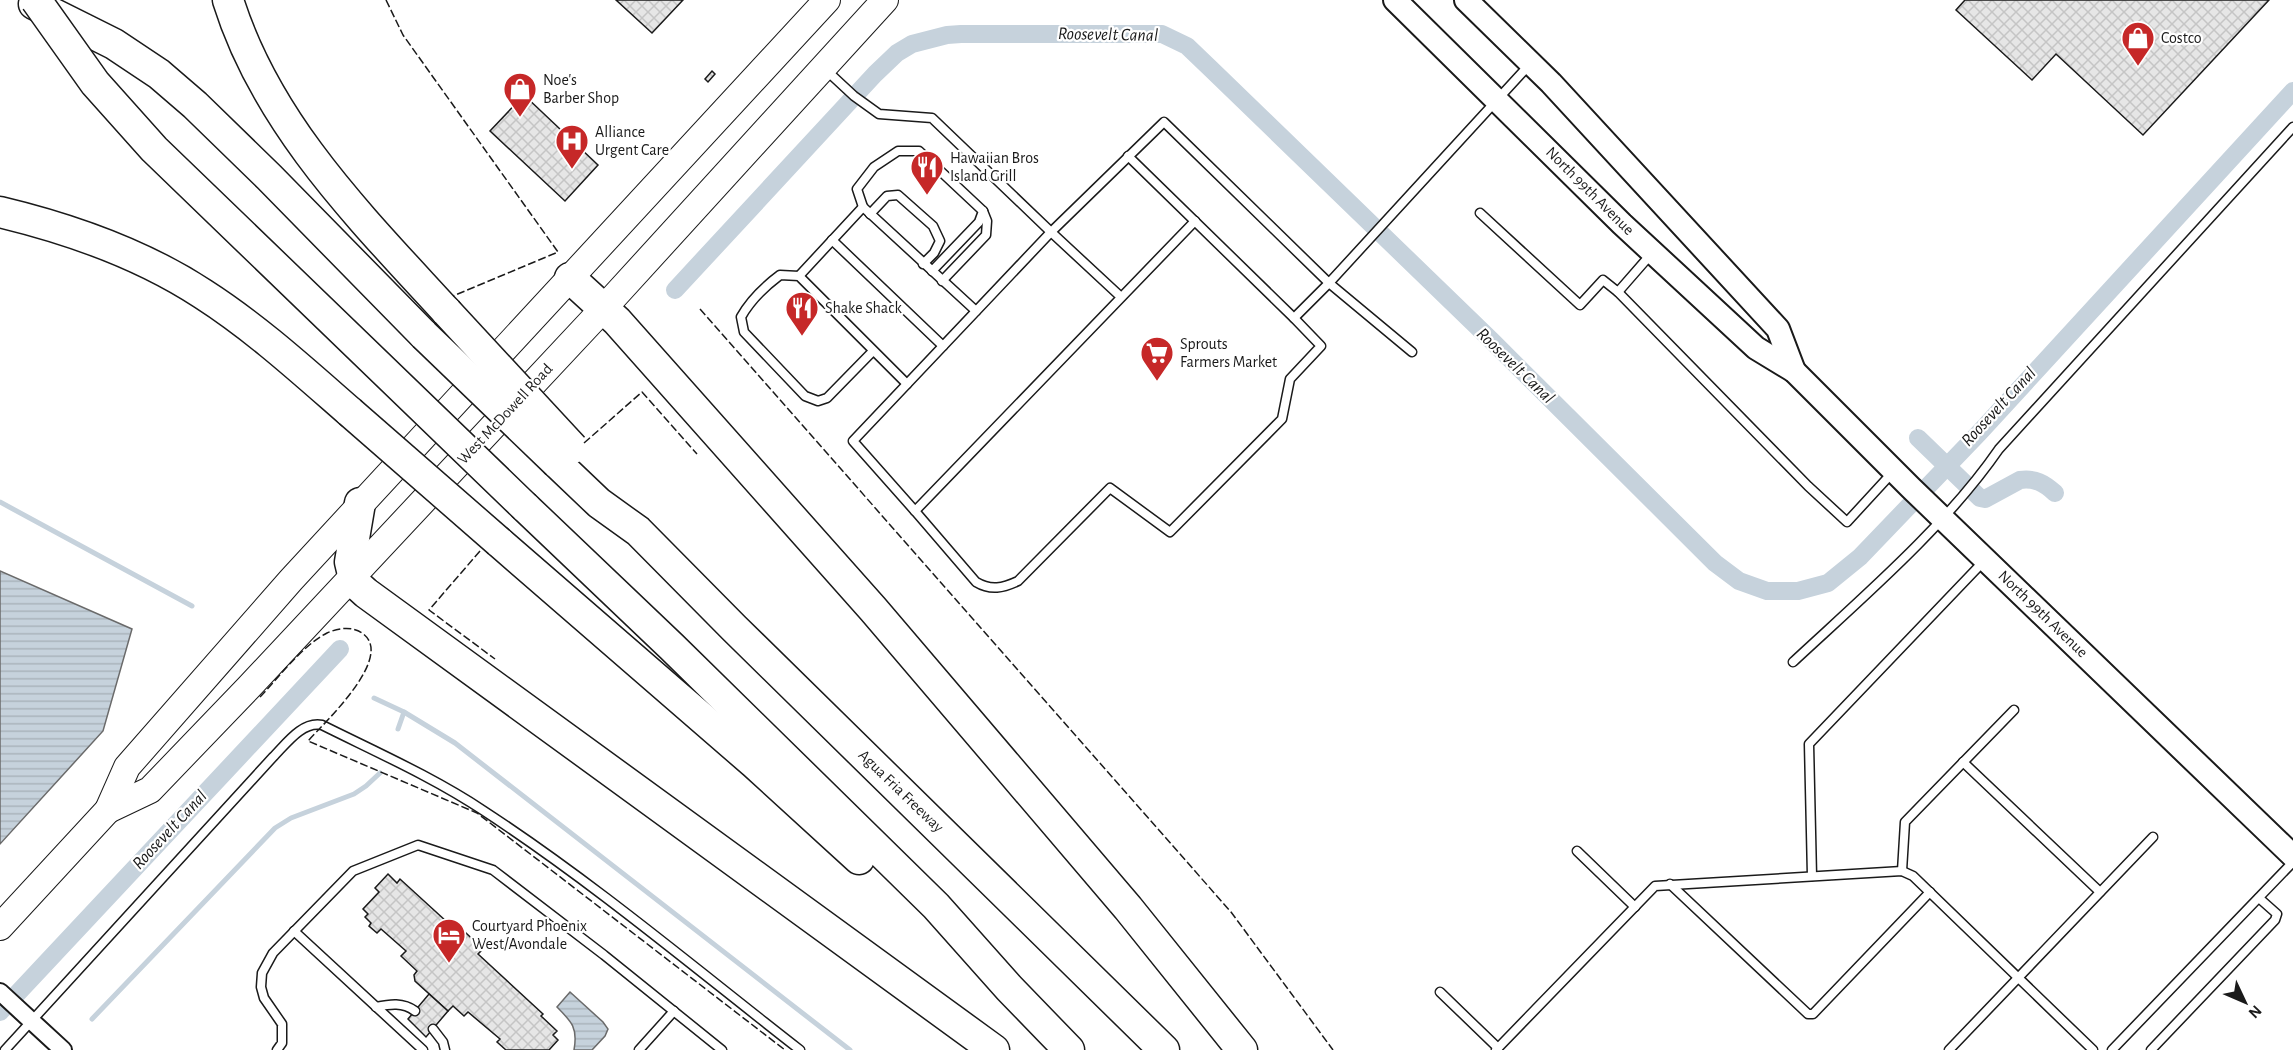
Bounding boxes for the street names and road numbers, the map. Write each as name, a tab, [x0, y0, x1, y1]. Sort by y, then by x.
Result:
street label: North 99th Avenue	[1543, 144, 1637, 238]
street label: West McDowell Road	[455, 361, 555, 467]
street label: North 99th Avenue	[1995, 568, 2091, 660]
street label: Agua Fria Freeway	[855, 747, 947, 836]

